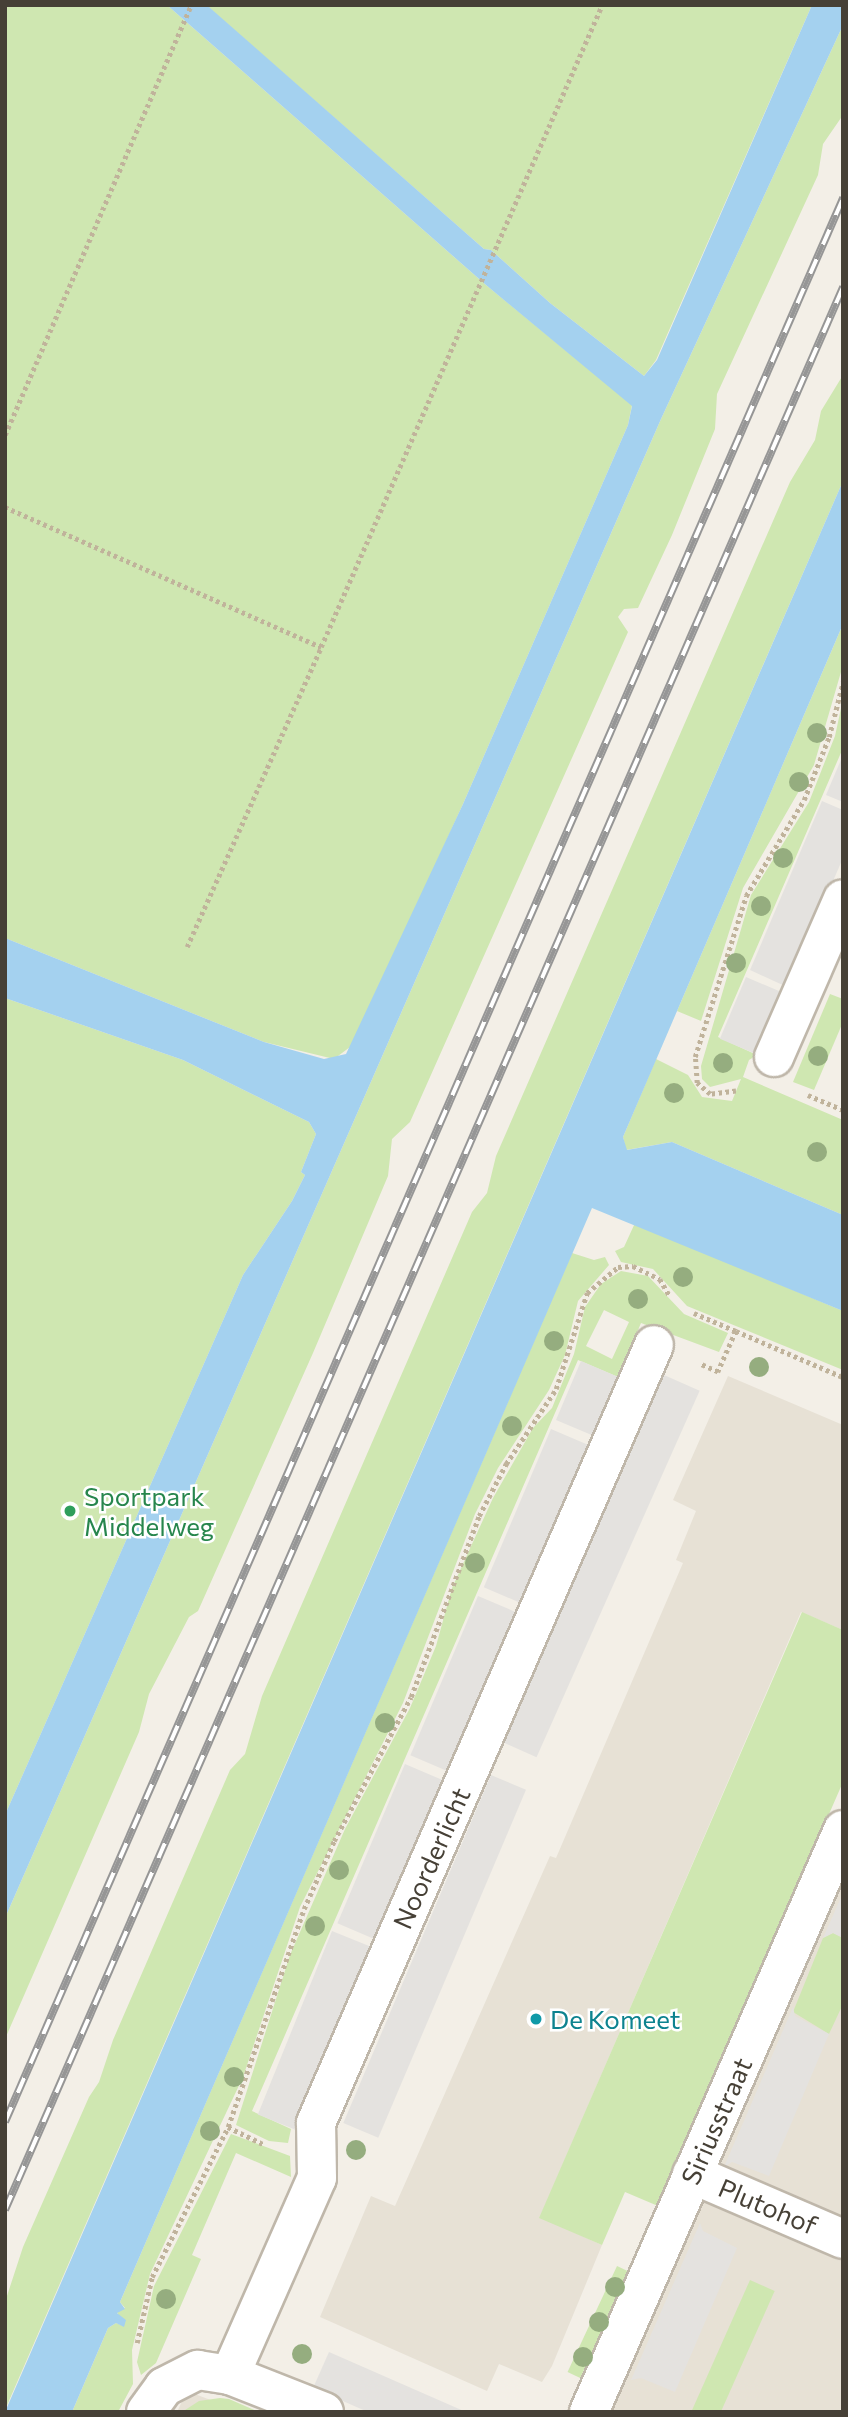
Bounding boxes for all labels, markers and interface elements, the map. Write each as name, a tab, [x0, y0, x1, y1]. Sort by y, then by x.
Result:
place label: Sportpark Middelweg	[84, 1480, 214, 1542]
marker: Sportpark Middelweg	[62, 1503, 78, 1519]
street label: Noorderlicht	[386, 1782, 476, 1934]
place label: De Komeet	[550, 2003, 680, 2035]
marker: De Komeet	[528, 2011, 544, 2027]
street label: Siriusstraat	[674, 2053, 758, 2189]
street label: Plutohof	[714, 2171, 822, 2241]

